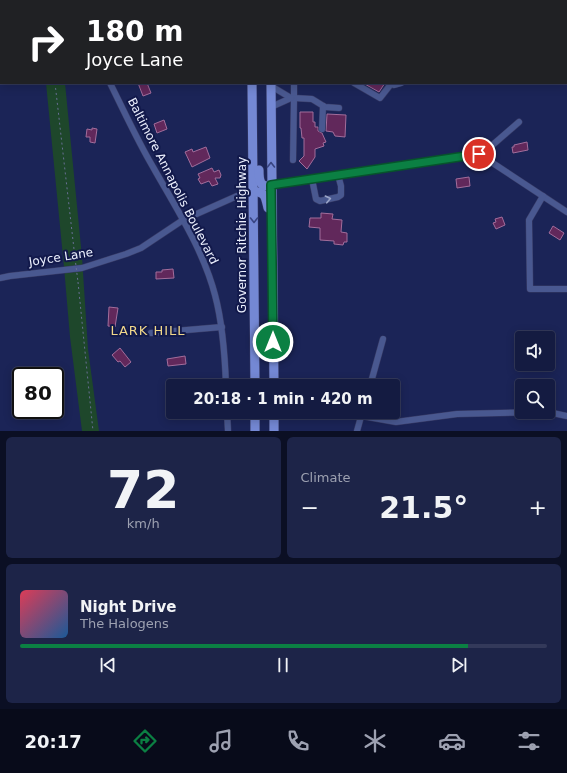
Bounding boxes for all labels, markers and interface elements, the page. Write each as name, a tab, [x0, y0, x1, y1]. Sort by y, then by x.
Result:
text: 180 m	[86, 15, 183, 48]
icon: right	[20, 16, 72, 68]
text: Joyce Lane	[86, 49, 183, 70]
street label: Baltimore Annapolis Boulevard	[125, 95, 221, 267]
pin	[462, 137, 496, 171]
icon: arrive	[468, 143, 490, 165]
street label: Governor Ritchie Highway	[235, 157, 249, 313]
one-way arrow	[267, 162, 275, 168]
one-way arrow	[325, 195, 332, 204]
one-way arrow	[249, 217, 258, 223]
street label: Joyce Lane	[27, 245, 94, 269]
position arrow	[252, 321, 294, 363]
district label: LARK HILL	[110, 323, 186, 338]
map controls	[515, 331, 555, 419]
button: sound	[515, 331, 555, 371]
speed limit sign: 80	[12, 367, 64, 419]
button: search	[515, 379, 555, 419]
text: 20:18 · 1 min · 420 m	[193, 390, 373, 408]
text: 72	[107, 460, 179, 520]
text: Climate	[301, 470, 351, 485]
text: 21.5°	[379, 490, 468, 525]
text: −	[301, 495, 319, 520]
text: +	[529, 495, 547, 520]
text: km/h	[127, 516, 160, 531]
text: Night Drive	[80, 598, 176, 616]
text: The Halogens	[80, 616, 169, 631]
icon: previous	[97, 654, 119, 676]
icon: pause	[272, 654, 294, 676]
icon: next	[448, 654, 470, 676]
icon: directions	[131, 727, 159, 755]
icon: music	[207, 727, 235, 755]
icon: phone	[284, 727, 312, 755]
icon: climate	[361, 727, 389, 755]
icon: car	[438, 727, 466, 755]
icon: filters	[515, 727, 543, 755]
text: 20:17	[24, 731, 82, 752]

